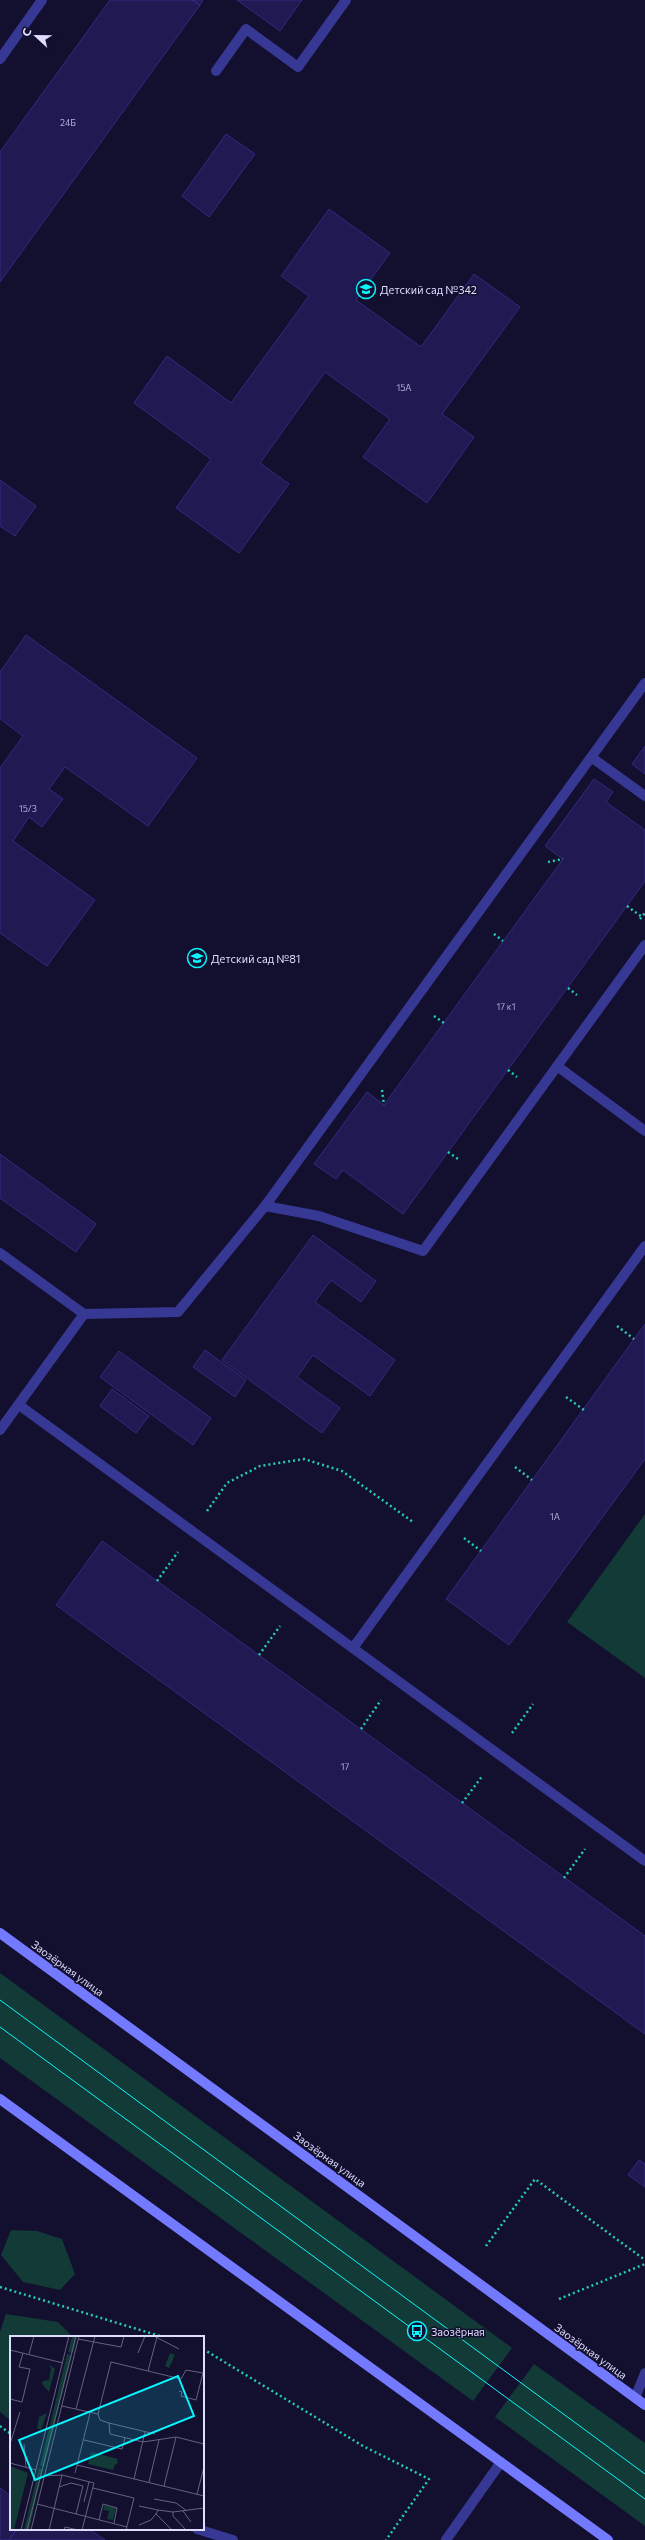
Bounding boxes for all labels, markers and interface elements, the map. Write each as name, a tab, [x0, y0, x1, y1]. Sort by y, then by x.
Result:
north arrow	[16, 16, 56, 56]
text: С	[19, 26, 34, 38]
house number: 24Б	[60, 117, 76, 128]
school or university icon: Детский сад №342	[355, 278, 377, 300]
place label: Детский сад №342	[380, 283, 477, 296]
house number: 15А	[396, 382, 412, 393]
house number: 15/3	[19, 803, 37, 814]
school or university icon: Детский сад №81	[186, 947, 208, 969]
place label: Детский сад №81	[211, 952, 301, 965]
house number: 17 к1	[497, 1001, 516, 1012]
house number: 1А	[550, 1511, 560, 1522]
house number: 17	[341, 1761, 350, 1772]
street label: Заозёрная улица	[29, 1937, 107, 1999]
street label: Заозёрная улица	[291, 2128, 369, 2190]
bus stop icon: Заозёрная	[406, 2320, 428, 2342]
street label: Заозёрная улица	[552, 2320, 630, 2382]
place label: Заозёрная	[431, 2325, 485, 2338]
inset map	[10, 2336, 204, 2530]

